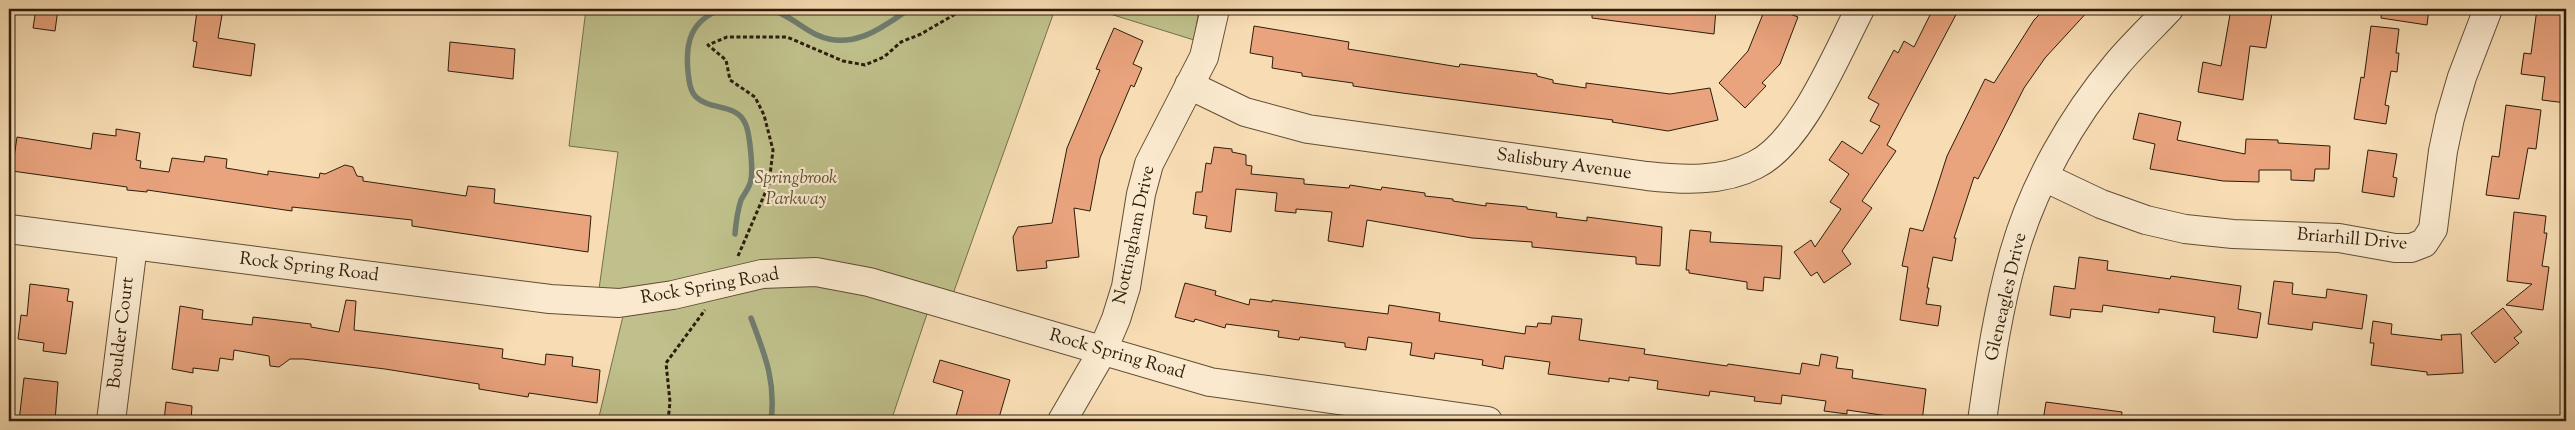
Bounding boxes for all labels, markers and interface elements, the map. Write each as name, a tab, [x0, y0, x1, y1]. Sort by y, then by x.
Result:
street label: Salisbury Avenue	[1495, 143, 1633, 187]
street label: Nottingham Drive	[1108, 163, 1162, 307]
park label: Springbrook Parkway	[755, 166, 837, 213]
street label: Briarhill Drive	[2296, 222, 2408, 258]
street label: Gleneagles Drive	[1980, 230, 2034, 364]
street label: Rock Spring Road	[238, 247, 380, 289]
street label: Rock Spring Road	[639, 262, 781, 312]
street label: Boulder Court	[102, 276, 142, 390]
street label: Rock Spring Road	[1046, 323, 1188, 387]

